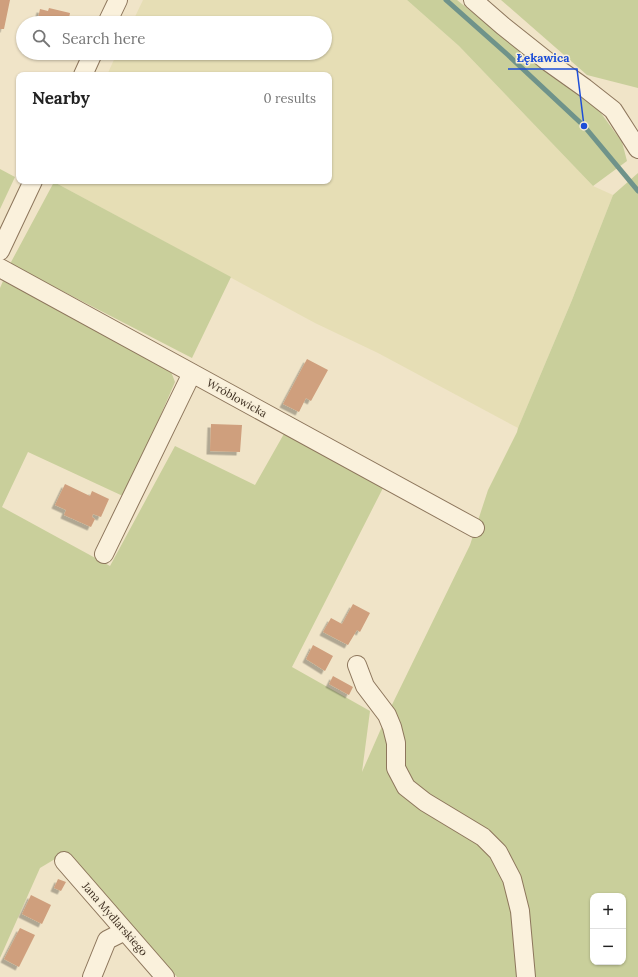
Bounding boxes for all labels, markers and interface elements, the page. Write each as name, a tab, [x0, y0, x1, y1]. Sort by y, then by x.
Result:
search box	[16, 16, 332, 60]
icon: search	[30, 27, 52, 49]
text: Search here	[62, 29, 145, 48]
callout: Łękawica	[508, 45, 577, 69]
text: Łękawica	[516, 50, 570, 65]
text: Nearby	[32, 87, 90, 109]
text: 0 results	[264, 90, 316, 107]
street label: Wróblowicka	[204, 376, 270, 420]
street label: Jana Mydlarskiego	[79, 879, 151, 959]
map controls	[590, 893, 626, 965]
button: +	[590, 893, 626, 929]
button: −	[590, 929, 626, 965]

